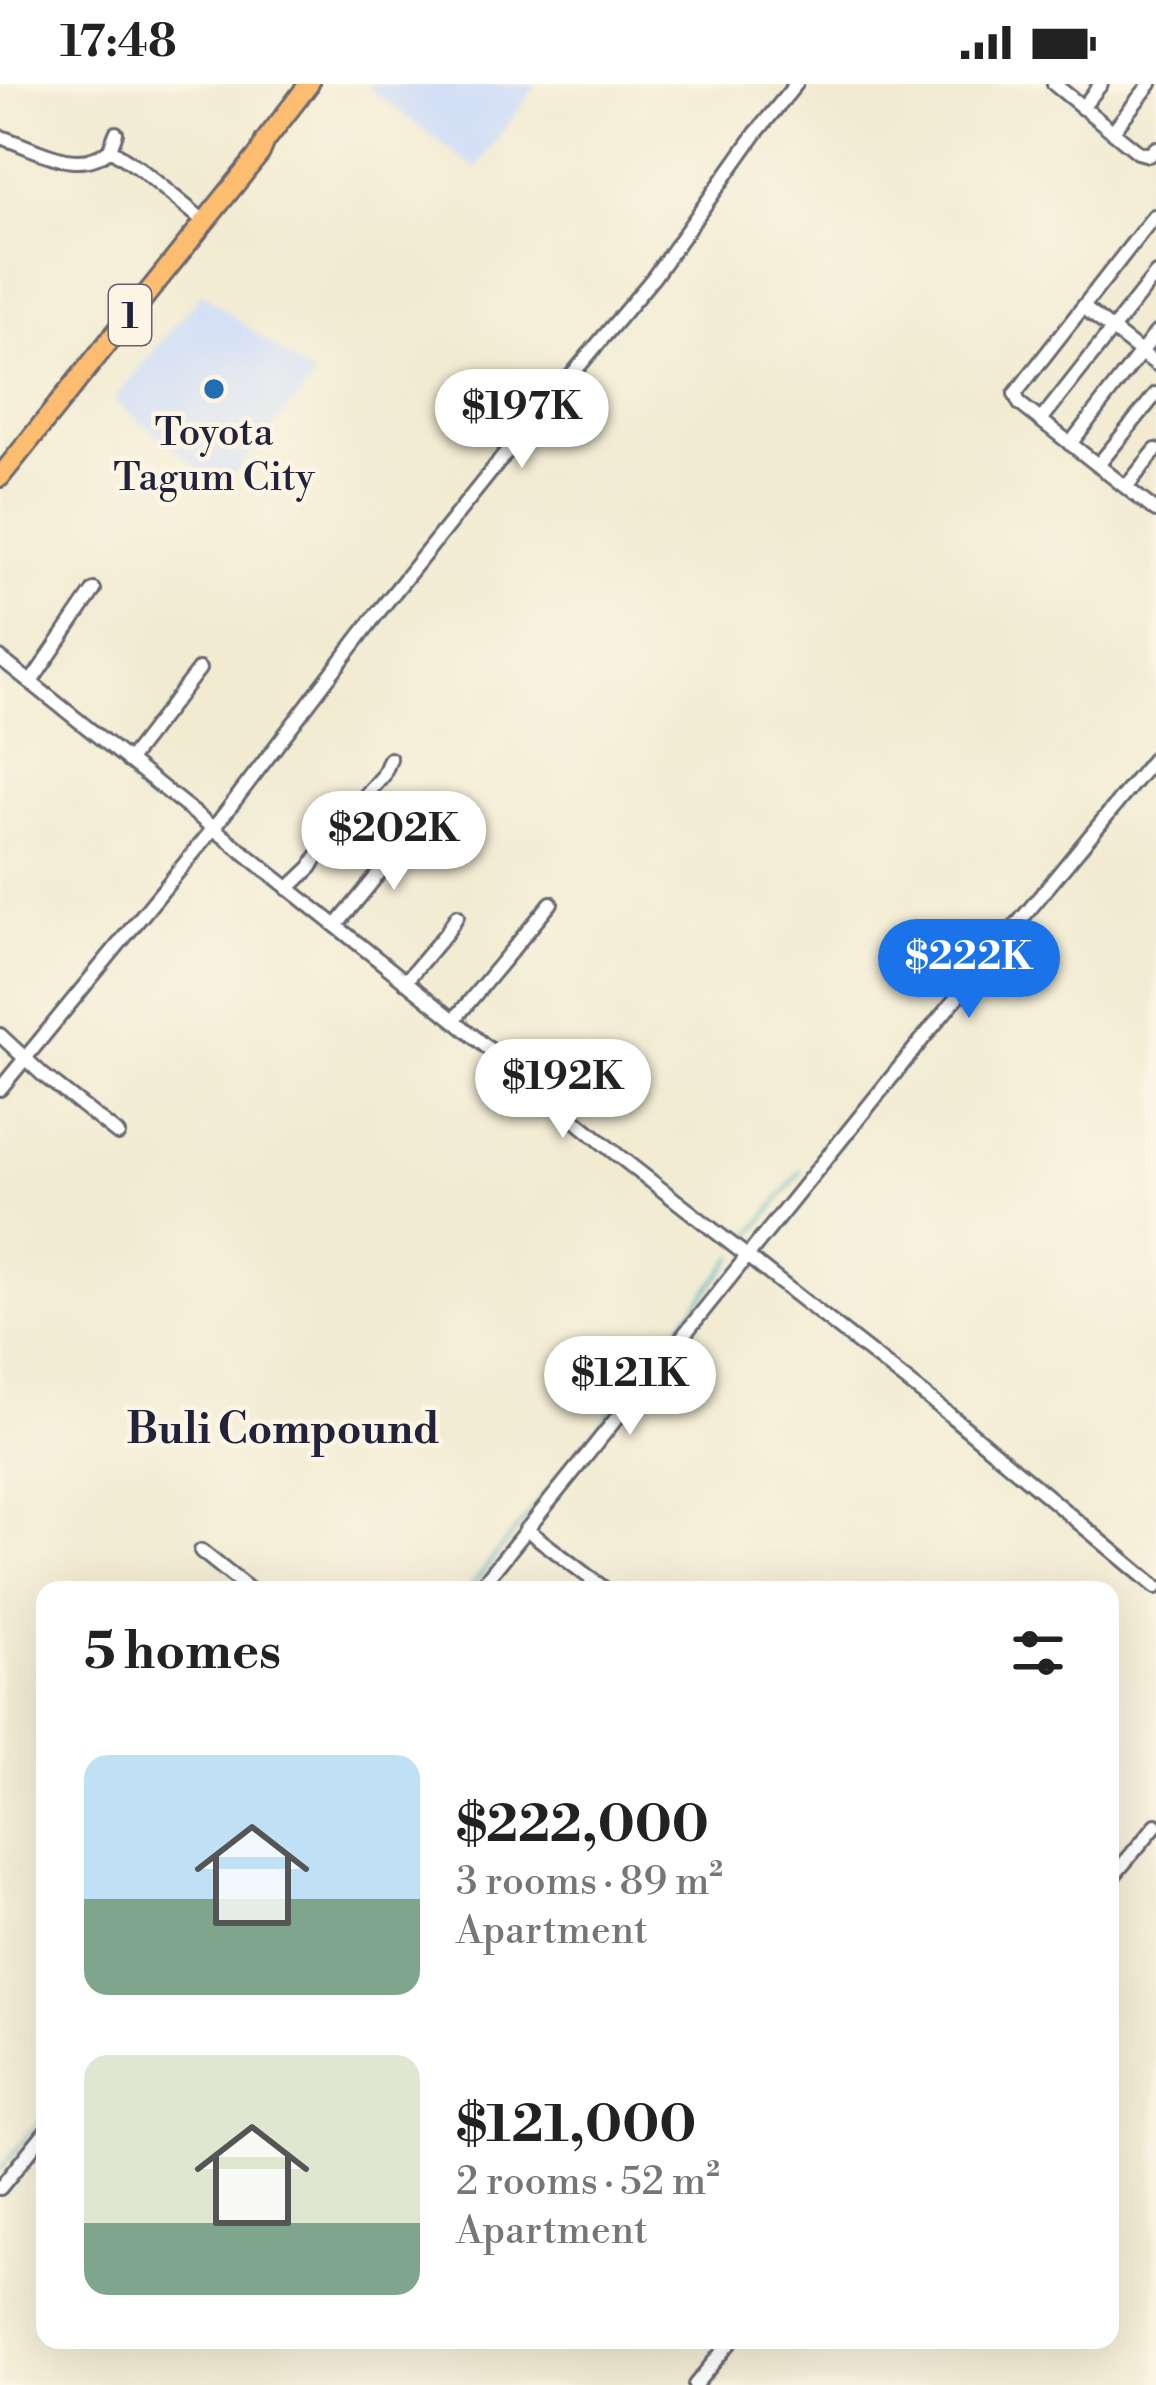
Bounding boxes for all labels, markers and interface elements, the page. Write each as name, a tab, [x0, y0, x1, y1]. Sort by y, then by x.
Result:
text: 17:48	[60, 14, 177, 71]
road number: 1	[109, 285, 151, 345]
pin: $197K	[438, 369, 606, 471]
marker: Toyota Tagum City	[201, 376, 227, 402]
text: $197K	[462, 383, 582, 432]
place label: Toyota Tagum City	[113, 409, 316, 503]
pin: $202K	[310, 791, 478, 893]
text: $202K	[328, 805, 460, 854]
pin: $222K	[885, 919, 1053, 1021]
text: $222K	[905, 933, 1033, 982]
pin: $192K	[479, 1039, 647, 1141]
text: $192K	[502, 1053, 624, 1102]
pin: $121K	[546, 1336, 714, 1438]
text: $121K	[571, 1350, 689, 1399]
district label: Buli Compound	[127, 1404, 440, 1457]
icon: filters	[1005, 1620, 1071, 1686]
text: 5 homes	[84, 1621, 281, 1685]
text: $222,000	[456, 1794, 709, 1858]
icon: home	[180, 1803, 324, 1947]
text: 3 rooms · 89 m²	[456, 1858, 723, 1907]
text: Apartment	[456, 1907, 648, 1956]
text: $121,000	[456, 2094, 696, 2158]
icon: home	[180, 2103, 324, 2247]
text: 2 rooms · 52 m²	[456, 2158, 720, 2207]
text: Apartment	[456, 2207, 648, 2256]

